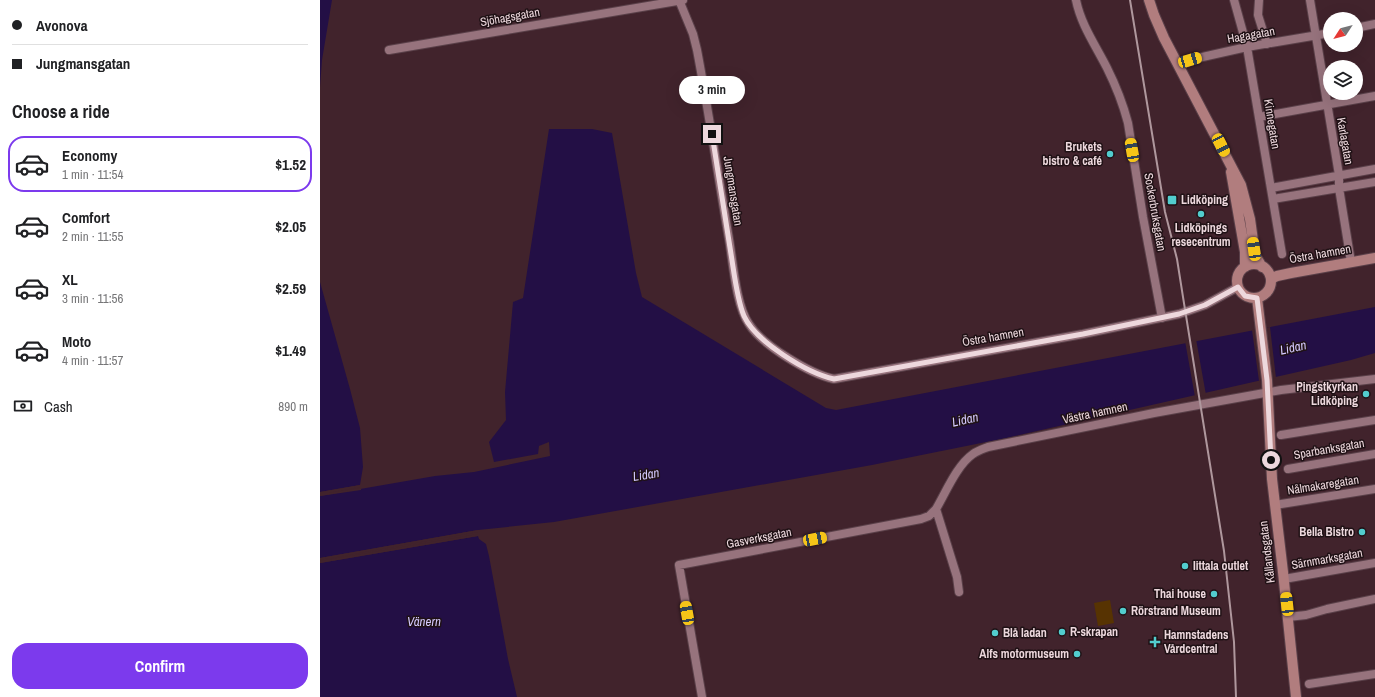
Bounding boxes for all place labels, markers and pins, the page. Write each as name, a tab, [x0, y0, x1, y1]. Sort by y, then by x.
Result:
place label: Brukets bistro & café	[1042, 139, 1103, 169]
marker: Brukets bistro & café	[1105, 149, 1115, 159]
place label: Lidköping	[1181, 192, 1228, 208]
marker: Lidköping	[1166, 194, 1178, 206]
marker: Lidköpings resecentrum	[1196, 209, 1206, 219]
place label: Lidköpings resecentrum	[1171, 220, 1231, 250]
place label: Pingstkyrkan Lidköping	[1296, 379, 1358, 409]
marker: Pingstkyrkan Lidköping	[1361, 389, 1371, 399]
place label: Bella Bistro	[1299, 524, 1354, 540]
marker: Bella Bistro	[1357, 527, 1367, 537]
place label: Iittala outlet	[1193, 558, 1249, 574]
marker: Iittala outlet	[1180, 561, 1190, 571]
place label: Thai house	[1154, 586, 1207, 602]
marker: Thai house	[1209, 589, 1219, 599]
place label: Rörstrand Museum	[1131, 603, 1221, 619]
marker: Rörstrand Museum	[1118, 606, 1128, 616]
place label: R-skrapan	[1070, 624, 1118, 640]
place label: Blå ladan	[1003, 625, 1047, 641]
marker: R-skrapan	[1057, 627, 1067, 637]
place label: Hamnstadens Vårdcentral	[1164, 627, 1229, 657]
marker: Blå ladan	[990, 628, 1000, 638]
marker: Hamnstadens Vårdcentral	[1149, 636, 1161, 648]
place label: Alfs motormuseum	[979, 646, 1069, 662]
marker: Alfs motormuseum	[1072, 649, 1082, 659]

